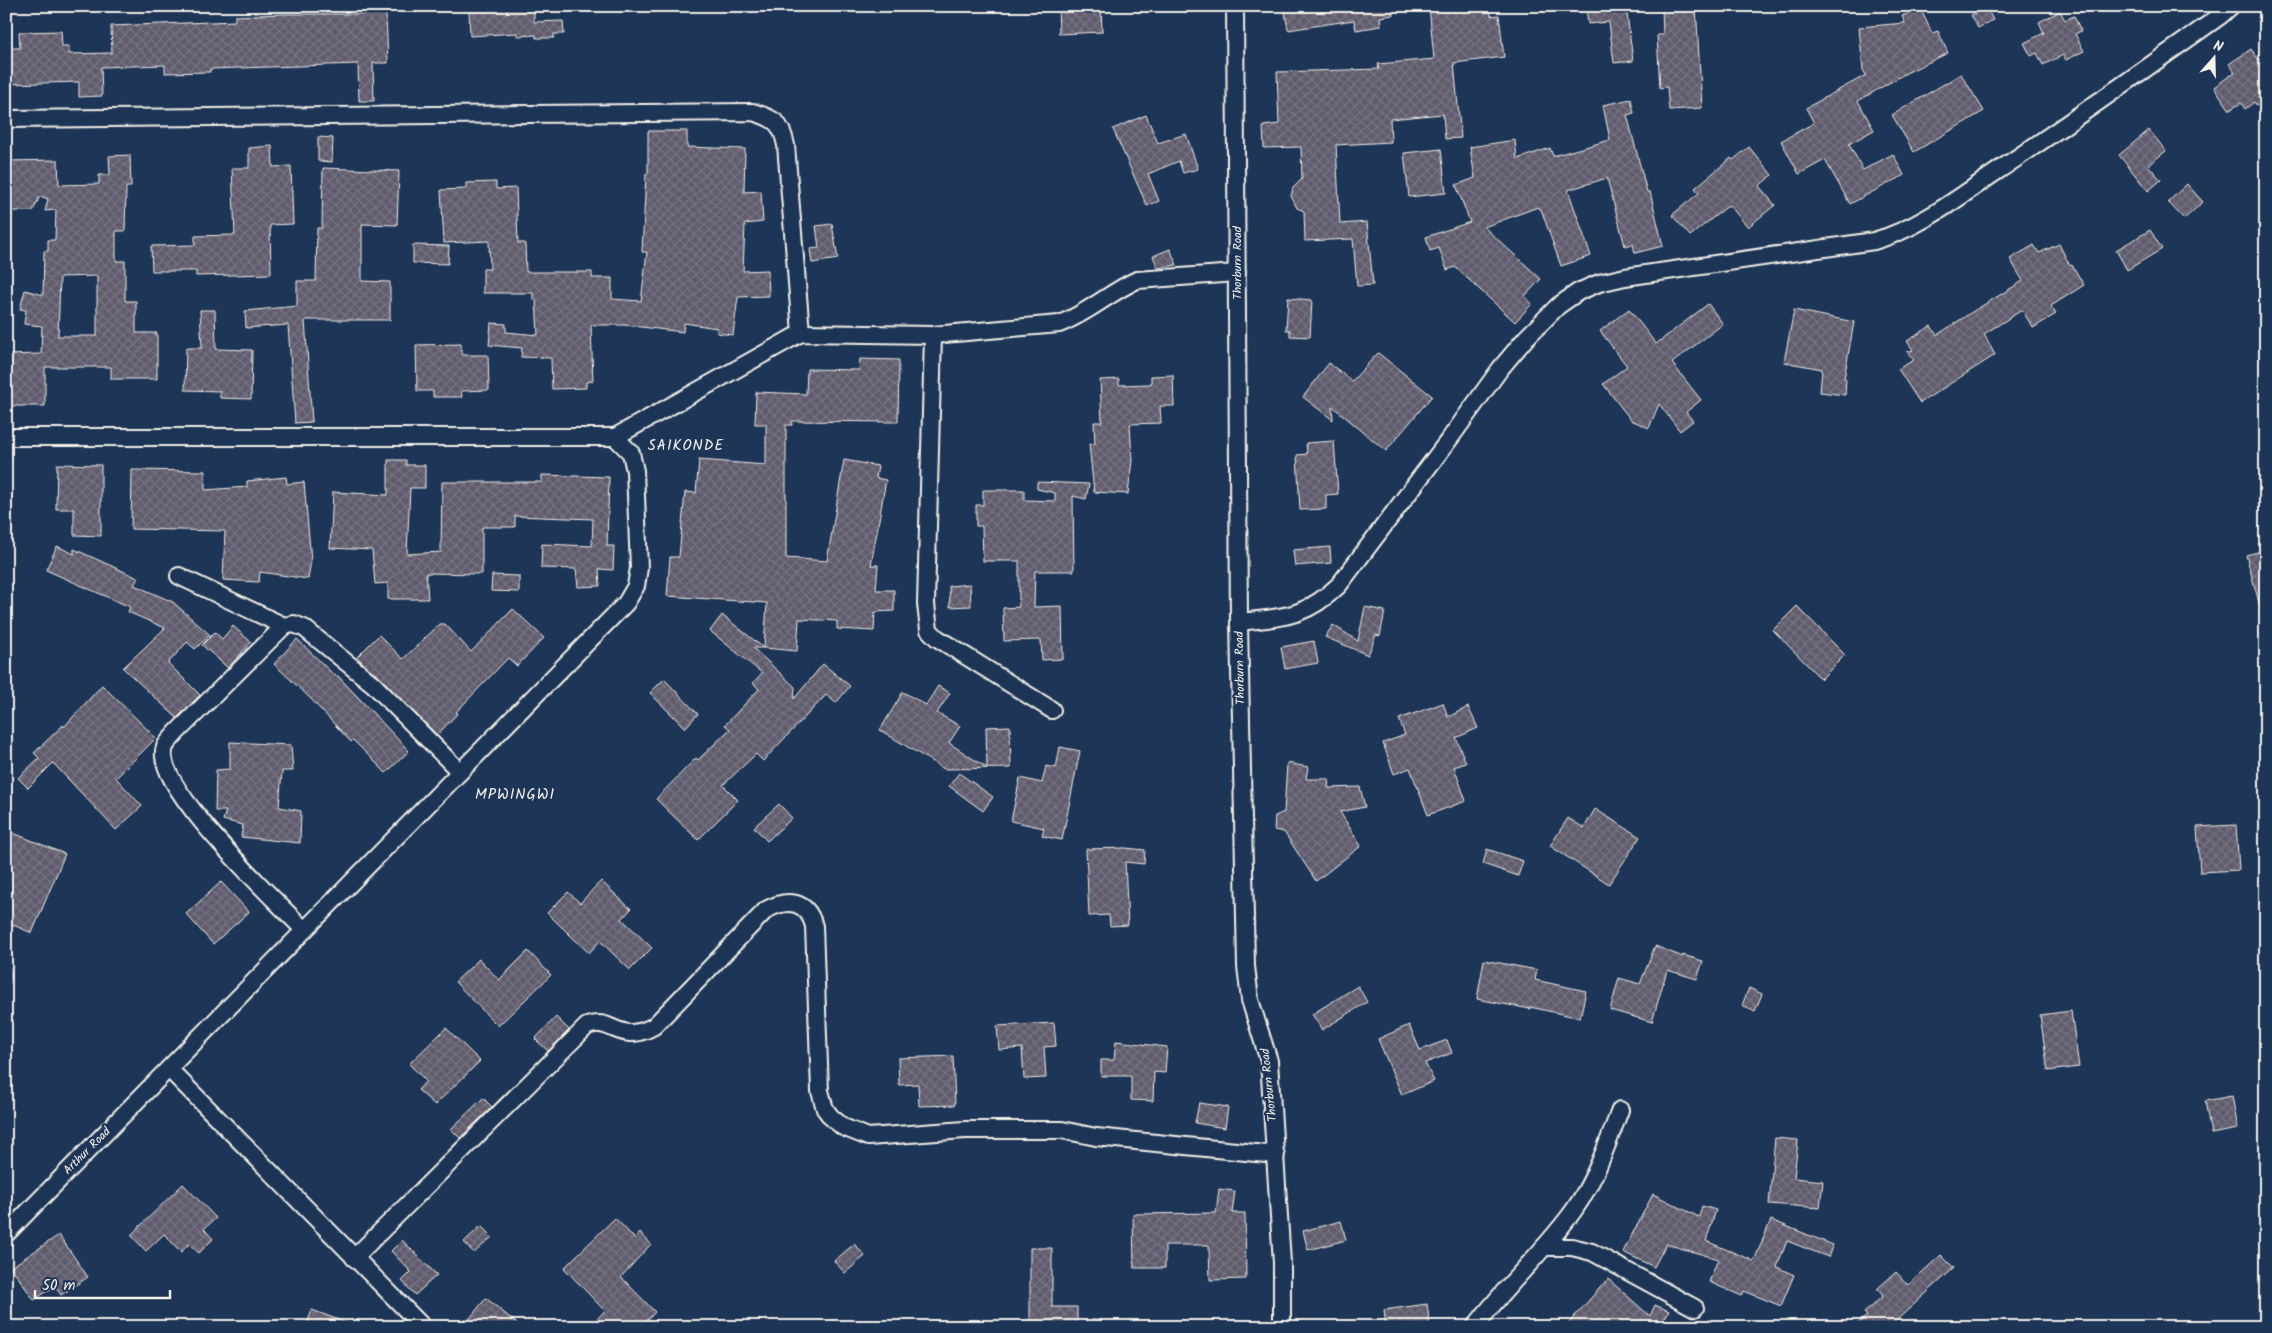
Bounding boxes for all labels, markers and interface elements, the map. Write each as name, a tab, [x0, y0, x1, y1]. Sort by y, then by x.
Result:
north arrow	[2190, 32, 2240, 82]
text: N	[2210, 35, 2226, 59]
street label: Thorburn Road	[1228, 225, 1247, 300]
district label: SAIKONDE	[648, 434, 724, 458]
street label: Thorburn Road	[1230, 630, 1250, 705]
district label: MPWINGWI	[475, 783, 555, 807]
street label: Thorburn Road	[1256, 1046, 1282, 1123]
street label: Arthur Road	[59, 1122, 116, 1179]
scale bar	[35, 1268, 170, 1300]
text: 50 m	[42, 1274, 76, 1298]

